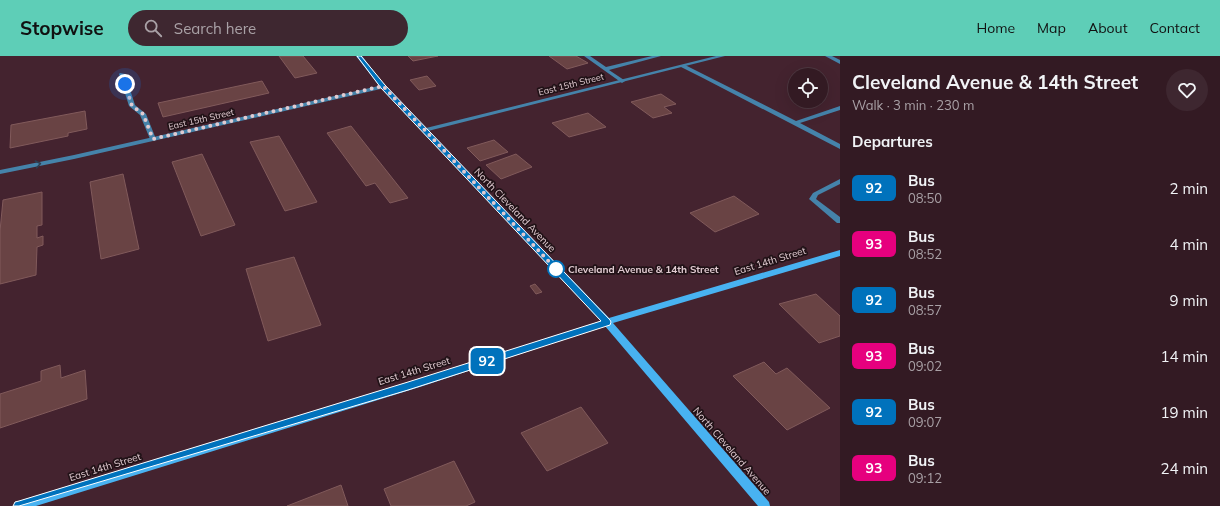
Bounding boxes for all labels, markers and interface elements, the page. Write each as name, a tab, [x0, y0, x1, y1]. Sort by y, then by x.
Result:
search box	[128, 10, 408, 46]
text: Stopwise	[20, 16, 104, 40]
icon: search	[142, 17, 164, 39]
text: Search here	[174, 19, 256, 38]
text: Home	[976, 19, 1015, 37]
text: Map	[1037, 19, 1066, 37]
text: About	[1088, 19, 1128, 37]
text: Contact	[1150, 19, 1200, 37]
map controls	[788, 68, 828, 108]
button: locate	[788, 68, 828, 108]
button: heart	[1166, 69, 1208, 111]
text: Cleveland Avenue & 14th Street	[852, 70, 1138, 94]
street label: East 15th Street	[537, 71, 605, 97]
your location	[115, 74, 135, 94]
text: Walk · 3 min · 230 m	[852, 97, 974, 113]
street label: East 15th Street	[167, 106, 235, 132]
text: Departures	[852, 132, 933, 151]
one-way arrow	[35, 161, 41, 169]
street label: North Cleveland Avenue	[471, 165, 559, 255]
text: Bus	[908, 171, 935, 190]
text: 92	[866, 179, 882, 197]
text: 2 min	[1170, 179, 1208, 198]
text: 08:50	[908, 190, 942, 206]
text: Bus	[908, 227, 935, 246]
text: 93	[866, 235, 882, 253]
text: 4 min	[1170, 235, 1208, 254]
street label: East 14th Street	[732, 244, 808, 278]
text: 08:52	[908, 246, 942, 262]
marker: Cleveland Avenue & 14th Street	[547, 260, 565, 278]
place label: Cleveland Avenue & 14th Street	[568, 263, 719, 276]
text: Bus	[908, 283, 935, 302]
text: 92	[866, 291, 882, 309]
text: 9 min	[1170, 291, 1208, 310]
text: 08:57	[908, 302, 942, 318]
text: Bus	[908, 339, 935, 358]
text: 93	[866, 347, 882, 365]
text: 14 min	[1161, 347, 1208, 366]
line badge: 92	[469, 348, 505, 374]
text: 92	[479, 352, 495, 370]
street label: East 14th Street	[376, 354, 452, 388]
text: 09:02	[908, 358, 942, 374]
text: Bus	[908, 395, 935, 414]
text: 92	[866, 403, 882, 421]
text: 19 min	[1161, 403, 1208, 422]
street label: North Cleveland Avenue	[690, 404, 774, 498]
text: 09:07	[908, 414, 942, 430]
street label: East 14th Street	[67, 450, 143, 484]
text: Bus	[908, 451, 935, 470]
text: 93	[866, 459, 882, 477]
text: 24 min	[1161, 459, 1208, 478]
text: 09:12	[908, 470, 942, 486]

